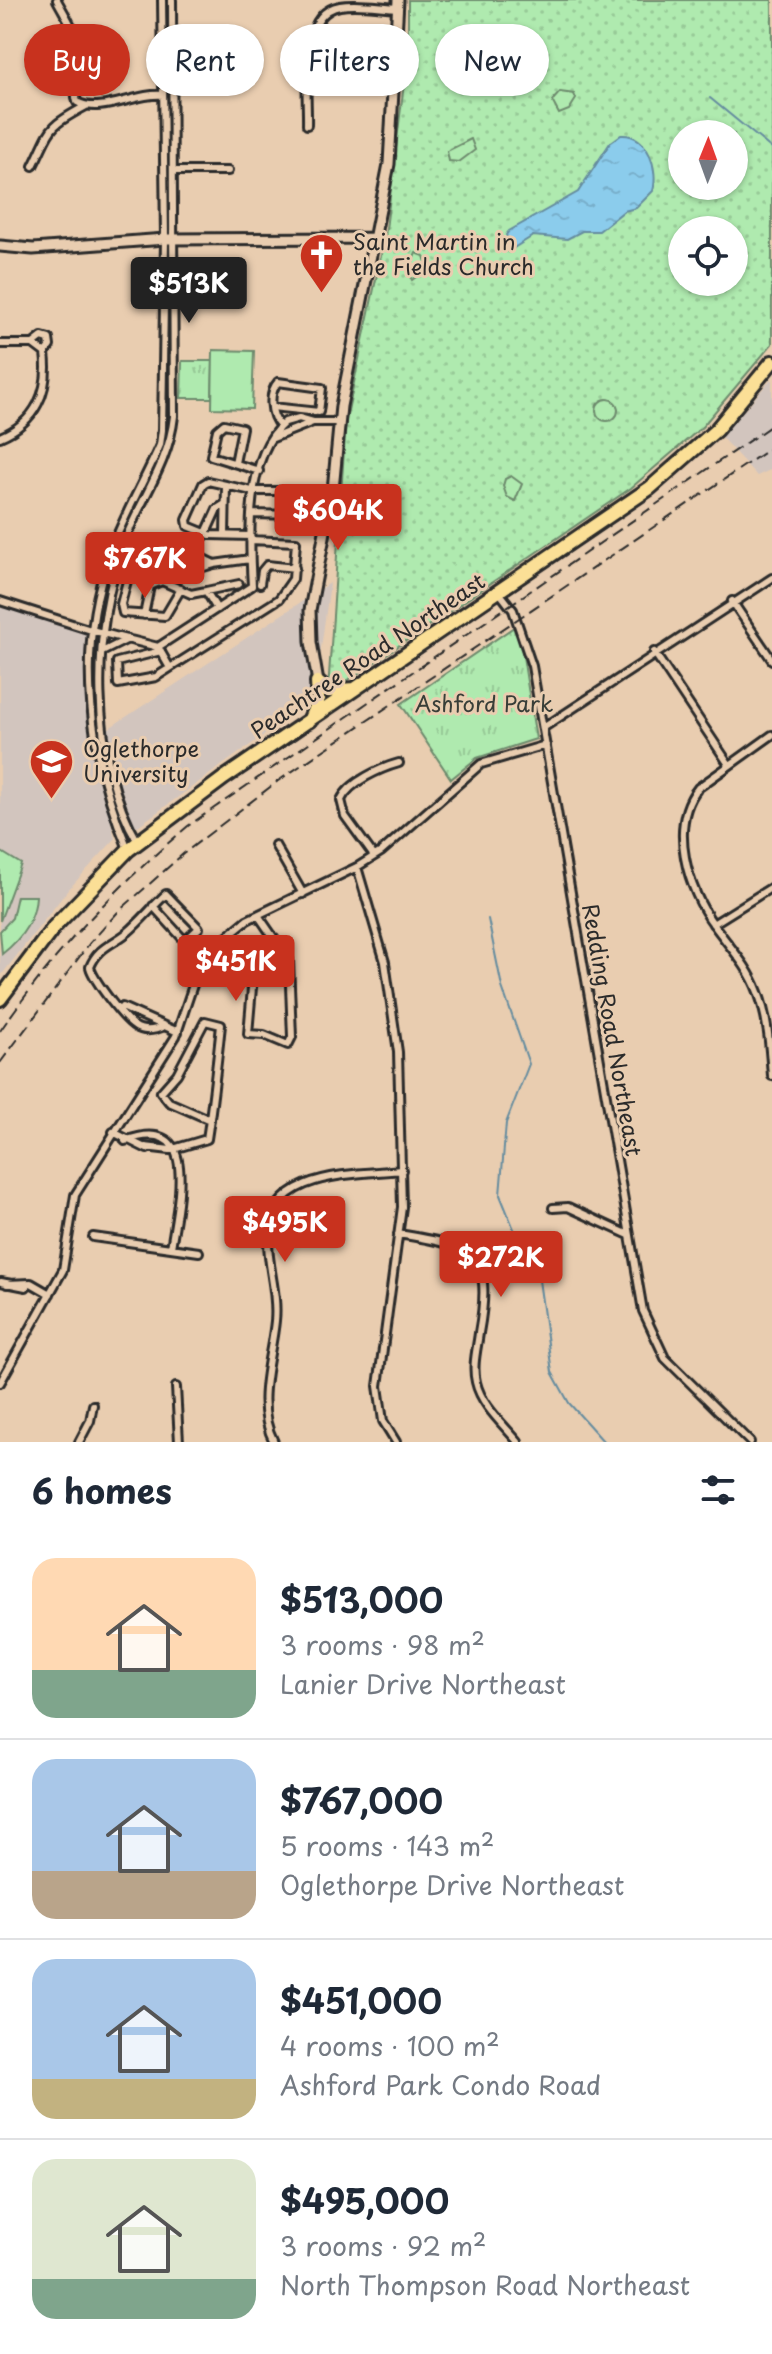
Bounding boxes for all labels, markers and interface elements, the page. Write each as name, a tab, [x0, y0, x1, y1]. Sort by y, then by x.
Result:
chip: Buy	[24, 24, 130, 96]
chip: Rent	[146, 24, 264, 96]
chip: Filters	[280, 24, 419, 96]
chip: New	[435, 24, 549, 96]
north arrow	[668, 120, 748, 200]
map controls	[668, 120, 748, 296]
button: locate	[668, 216, 748, 296]
place label: Saint Martin in the Fields Church	[353, 224, 534, 282]
church icon: Saint Martin in the Fields Church	[298, 231, 346, 294]
pin: $513K	[133, 257, 245, 325]
text: $513K	[149, 263, 229, 302]
pin: $604K	[282, 484, 394, 552]
text: $604K	[292, 490, 384, 529]
pin: $767K	[89, 532, 201, 600]
text: $767K	[103, 538, 187, 577]
street label: Peachtree Road Northeast	[243, 564, 491, 746]
park label: Ashford Park	[415, 686, 553, 719]
place label: Oglethorpe University	[83, 731, 199, 789]
school or university icon: Oglethorpe University	[28, 738, 76, 801]
street label: Redding Road Northeast	[575, 901, 652, 1159]
pin: $451K	[180, 935, 292, 1003]
text: $451K	[196, 941, 276, 980]
pin: $495K	[229, 1196, 341, 1264]
text: $495K	[242, 1202, 328, 1241]
pin: $272K	[445, 1231, 557, 1299]
text: $272K	[458, 1237, 545, 1276]
text: 6 homes	[32, 1464, 172, 1516]
icon: filters	[696, 1468, 740, 1512]
text: $513,000	[280, 1573, 443, 1625]
icon: home	[96, 1590, 192, 1686]
text: 3 rooms · 98 m²	[280, 1625, 485, 1664]
text: Lanier Drive Northeast	[280, 1664, 566, 1703]
text: $767,000	[280, 1774, 443, 1826]
icon: home	[96, 1791, 192, 1887]
text: 5 rooms · 143 m²	[280, 1826, 495, 1865]
text: Oglethorpe Drive Northeast	[280, 1865, 624, 1904]
text: $451,000	[280, 1974, 442, 2026]
icon: home	[96, 1991, 192, 2087]
text: 4 rooms · 100 m²	[280, 2026, 500, 2065]
text: Ashford Park Condo Road	[280, 2065, 601, 2104]
text: $495,000	[280, 2174, 449, 2226]
icon: home	[96, 2191, 192, 2287]
text: 3 rooms · 92 m²	[280, 2226, 486, 2265]
text: North Thompson Road Northeast	[280, 2265, 690, 2304]

